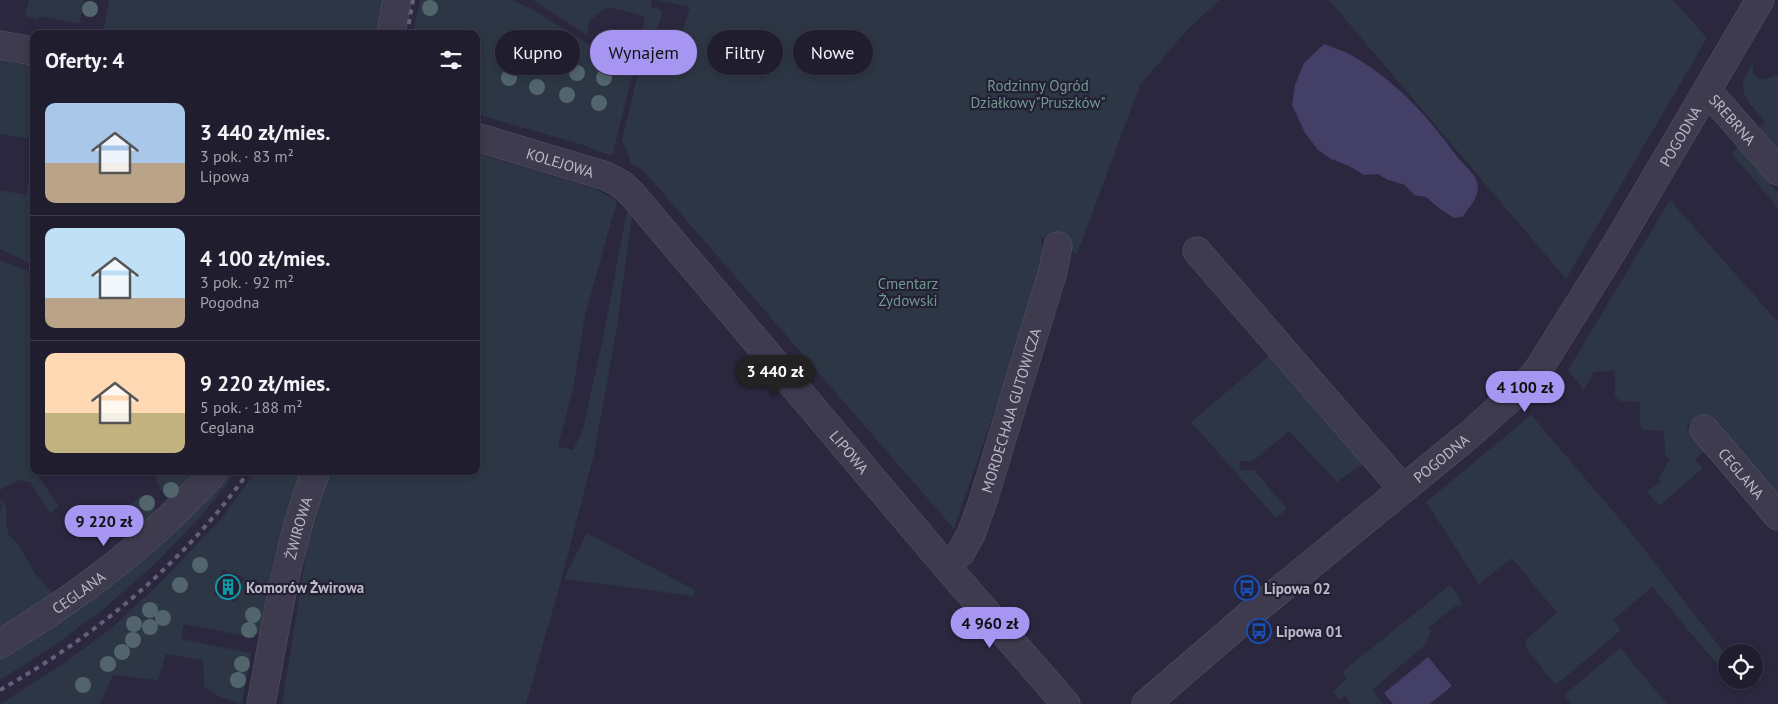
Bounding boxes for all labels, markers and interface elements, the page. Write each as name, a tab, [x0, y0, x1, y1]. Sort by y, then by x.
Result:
chip: Kupno	[495, 30, 580, 75]
chip: Wynajem	[590, 30, 697, 75]
chip: Filtry	[707, 30, 783, 75]
chip: Nowe	[793, 30, 873, 75]
icon: filters	[437, 46, 465, 74]
text: Oferty: 4	[45, 47, 124, 74]
park label: Rodzinny Ogród Działkowy"Pruszków"	[970, 76, 1106, 112]
street label: SREBRNA	[1705, 90, 1760, 149]
street label: POGODNA	[1655, 102, 1705, 170]
text: 3 440 zł/mies.	[200, 119, 330, 146]
icon: home	[85, 123, 145, 183]
street label: KOLEJOWA	[524, 143, 597, 181]
text: 3 pok. · 83 m²	[200, 146, 294, 166]
text: Lipowa	[200, 166, 249, 186]
text: 4 100 zł/mies.	[200, 245, 330, 272]
icon: home	[85, 248, 145, 308]
text: 3 pok. · 92 m²	[200, 272, 294, 292]
park label: Cmentarz Żydowski	[878, 274, 938, 310]
text: Pogodna	[200, 292, 259, 312]
street label: MORDECHAJA GUTOWICZA	[977, 325, 1045, 495]
pin: 3 440 zł	[723, 354, 827, 397]
text: 3 440 zł	[747, 361, 803, 381]
text: 9 220 zł/mies.	[200, 370, 330, 397]
pin: 4 100 zł	[1473, 370, 1577, 413]
icon: home	[85, 373, 145, 433]
text: 4 100 zł	[1497, 377, 1553, 397]
text: 5 pok. · 188 m²	[200, 397, 303, 417]
text: Ceglana	[200, 417, 254, 437]
street label: LIPOWA	[826, 426, 874, 478]
street label: POGODNA	[1409, 430, 1473, 487]
street label: CEGLANA	[1714, 444, 1769, 503]
street label: ŻWIROWA	[280, 494, 316, 561]
pin: 9 220 zł	[52, 504, 156, 547]
text: 9 220 zł	[76, 511, 132, 531]
street label: CEGLANA	[48, 566, 109, 618]
building icon: Komorów Żwirowa	[215, 574, 241, 600]
bus stop icon: Lipowa 02	[1234, 575, 1260, 601]
place label: Komorów Żwirowa	[246, 578, 364, 597]
place label: Lipowa 02	[1264, 579, 1331, 598]
pin: 4 960 zł	[938, 606, 1042, 649]
text: 4 960 zł	[962, 613, 1018, 633]
bus stop icon: Lipowa 01	[1246, 618, 1272, 644]
place label: Lipowa 01	[1276, 622, 1343, 641]
map controls	[1718, 644, 1763, 689]
button: locate	[1718, 644, 1763, 689]

